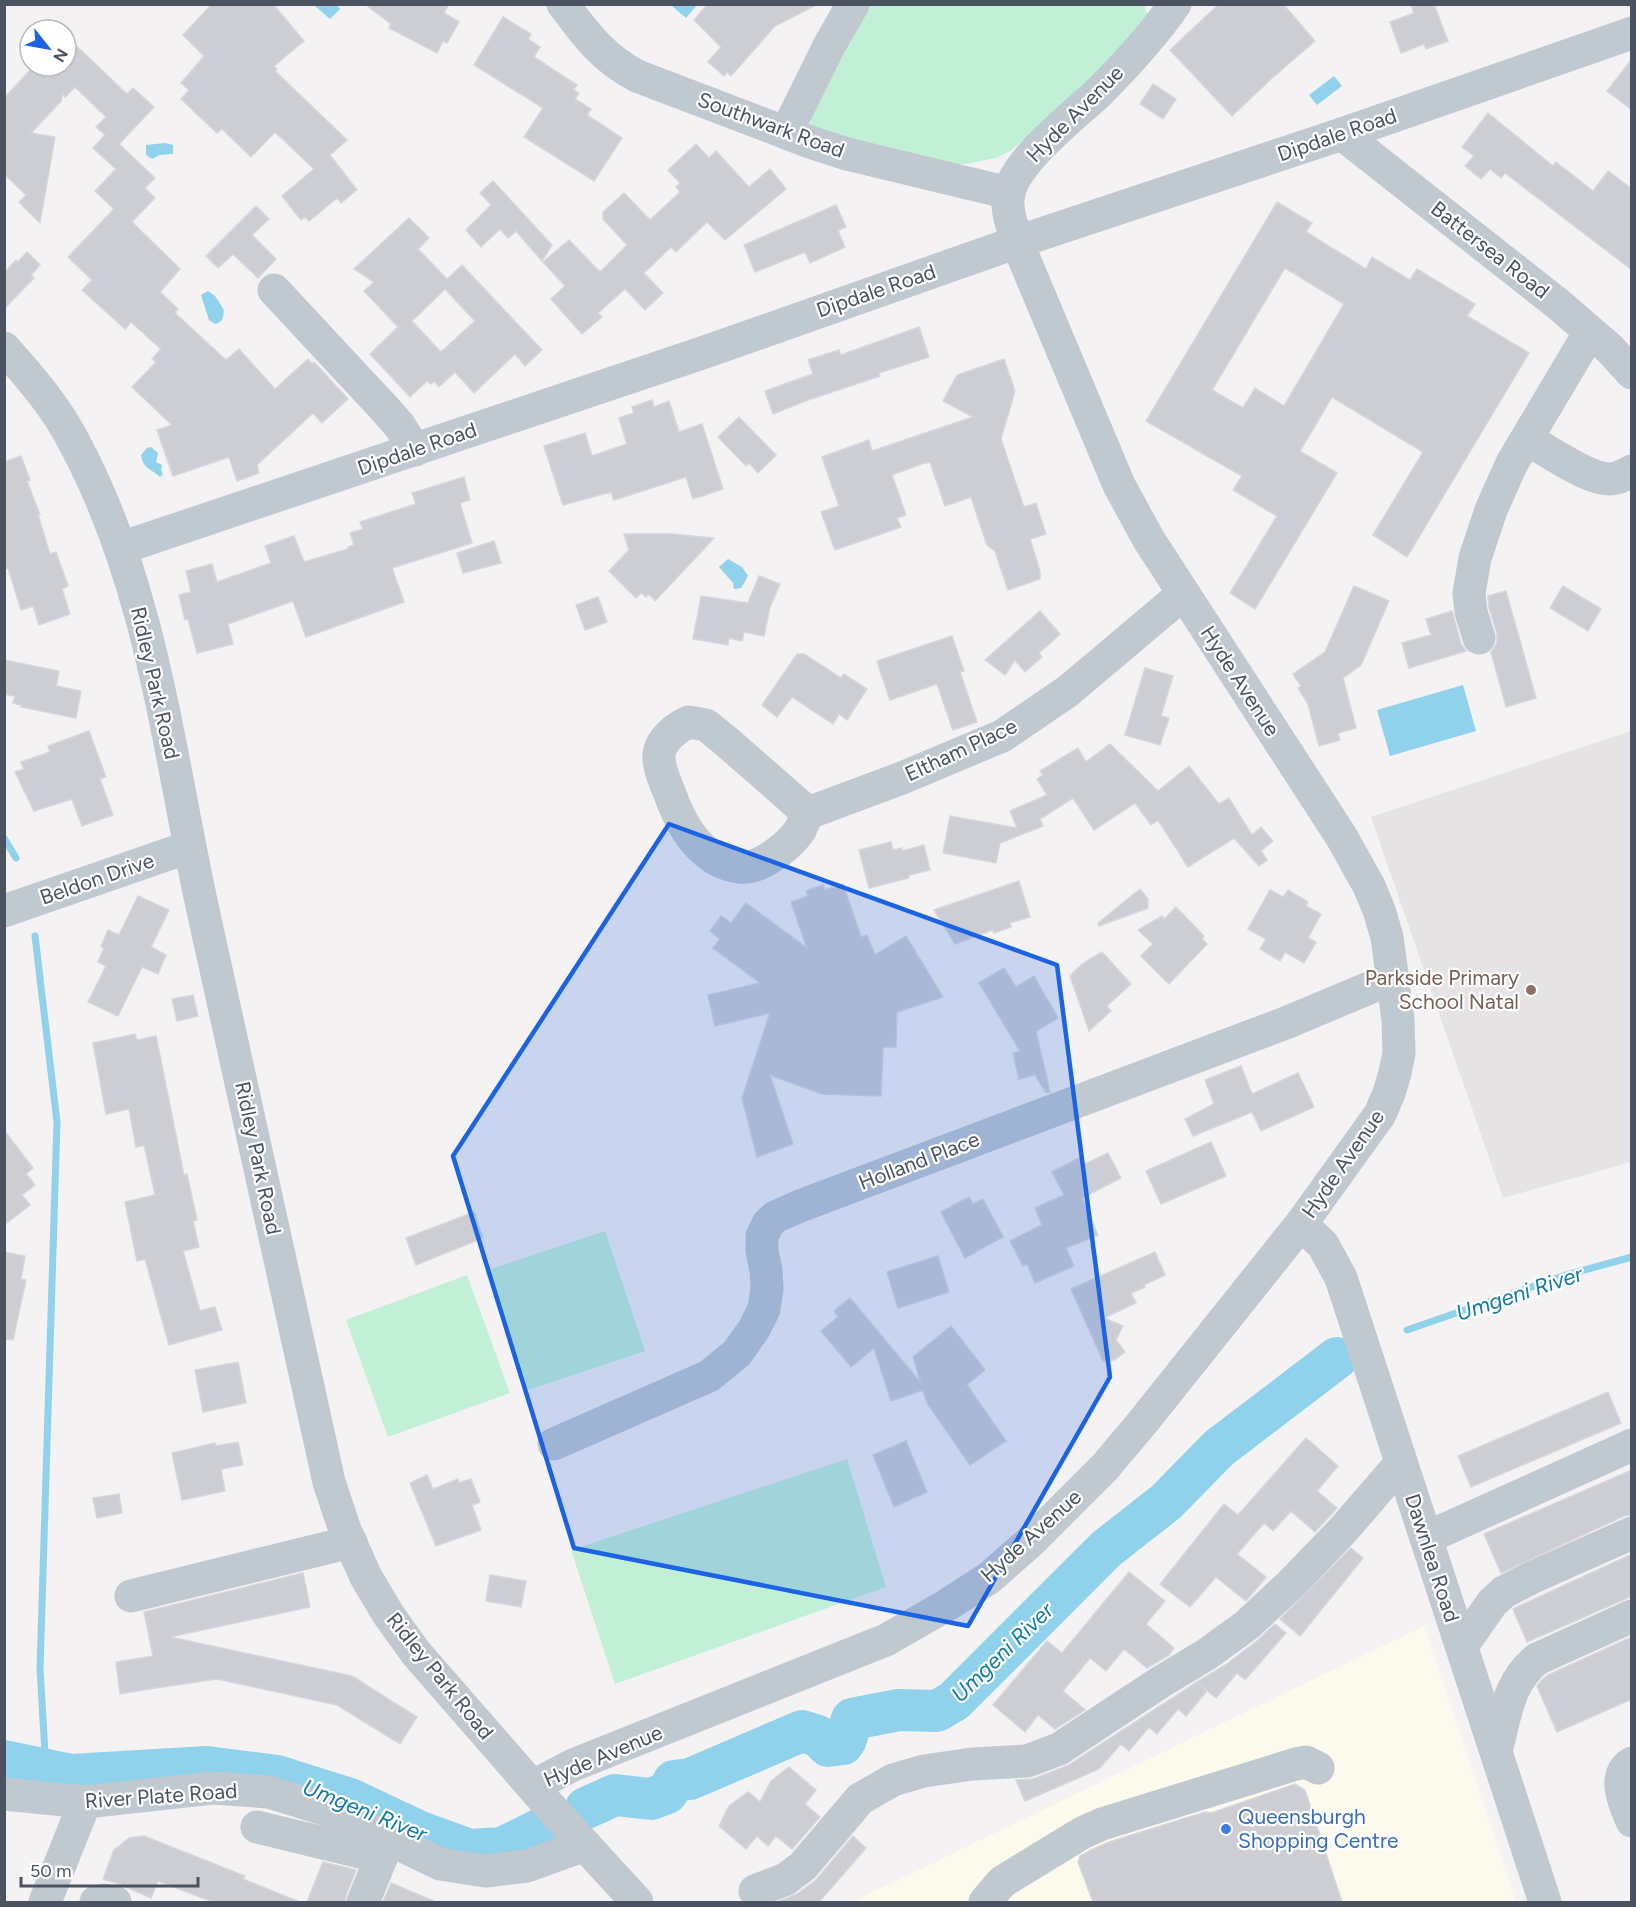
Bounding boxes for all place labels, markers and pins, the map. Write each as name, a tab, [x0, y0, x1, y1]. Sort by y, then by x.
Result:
place label: Parkside Primary School Natal	[1365, 965, 1519, 1014]
marker: Parkside Primary School Natal	[1524, 983, 1538, 997]
place label: Queensburgh Shopping Centre	[1238, 1804, 1399, 1853]
marker: Queensburgh Shopping Centre	[1219, 1822, 1233, 1836]

